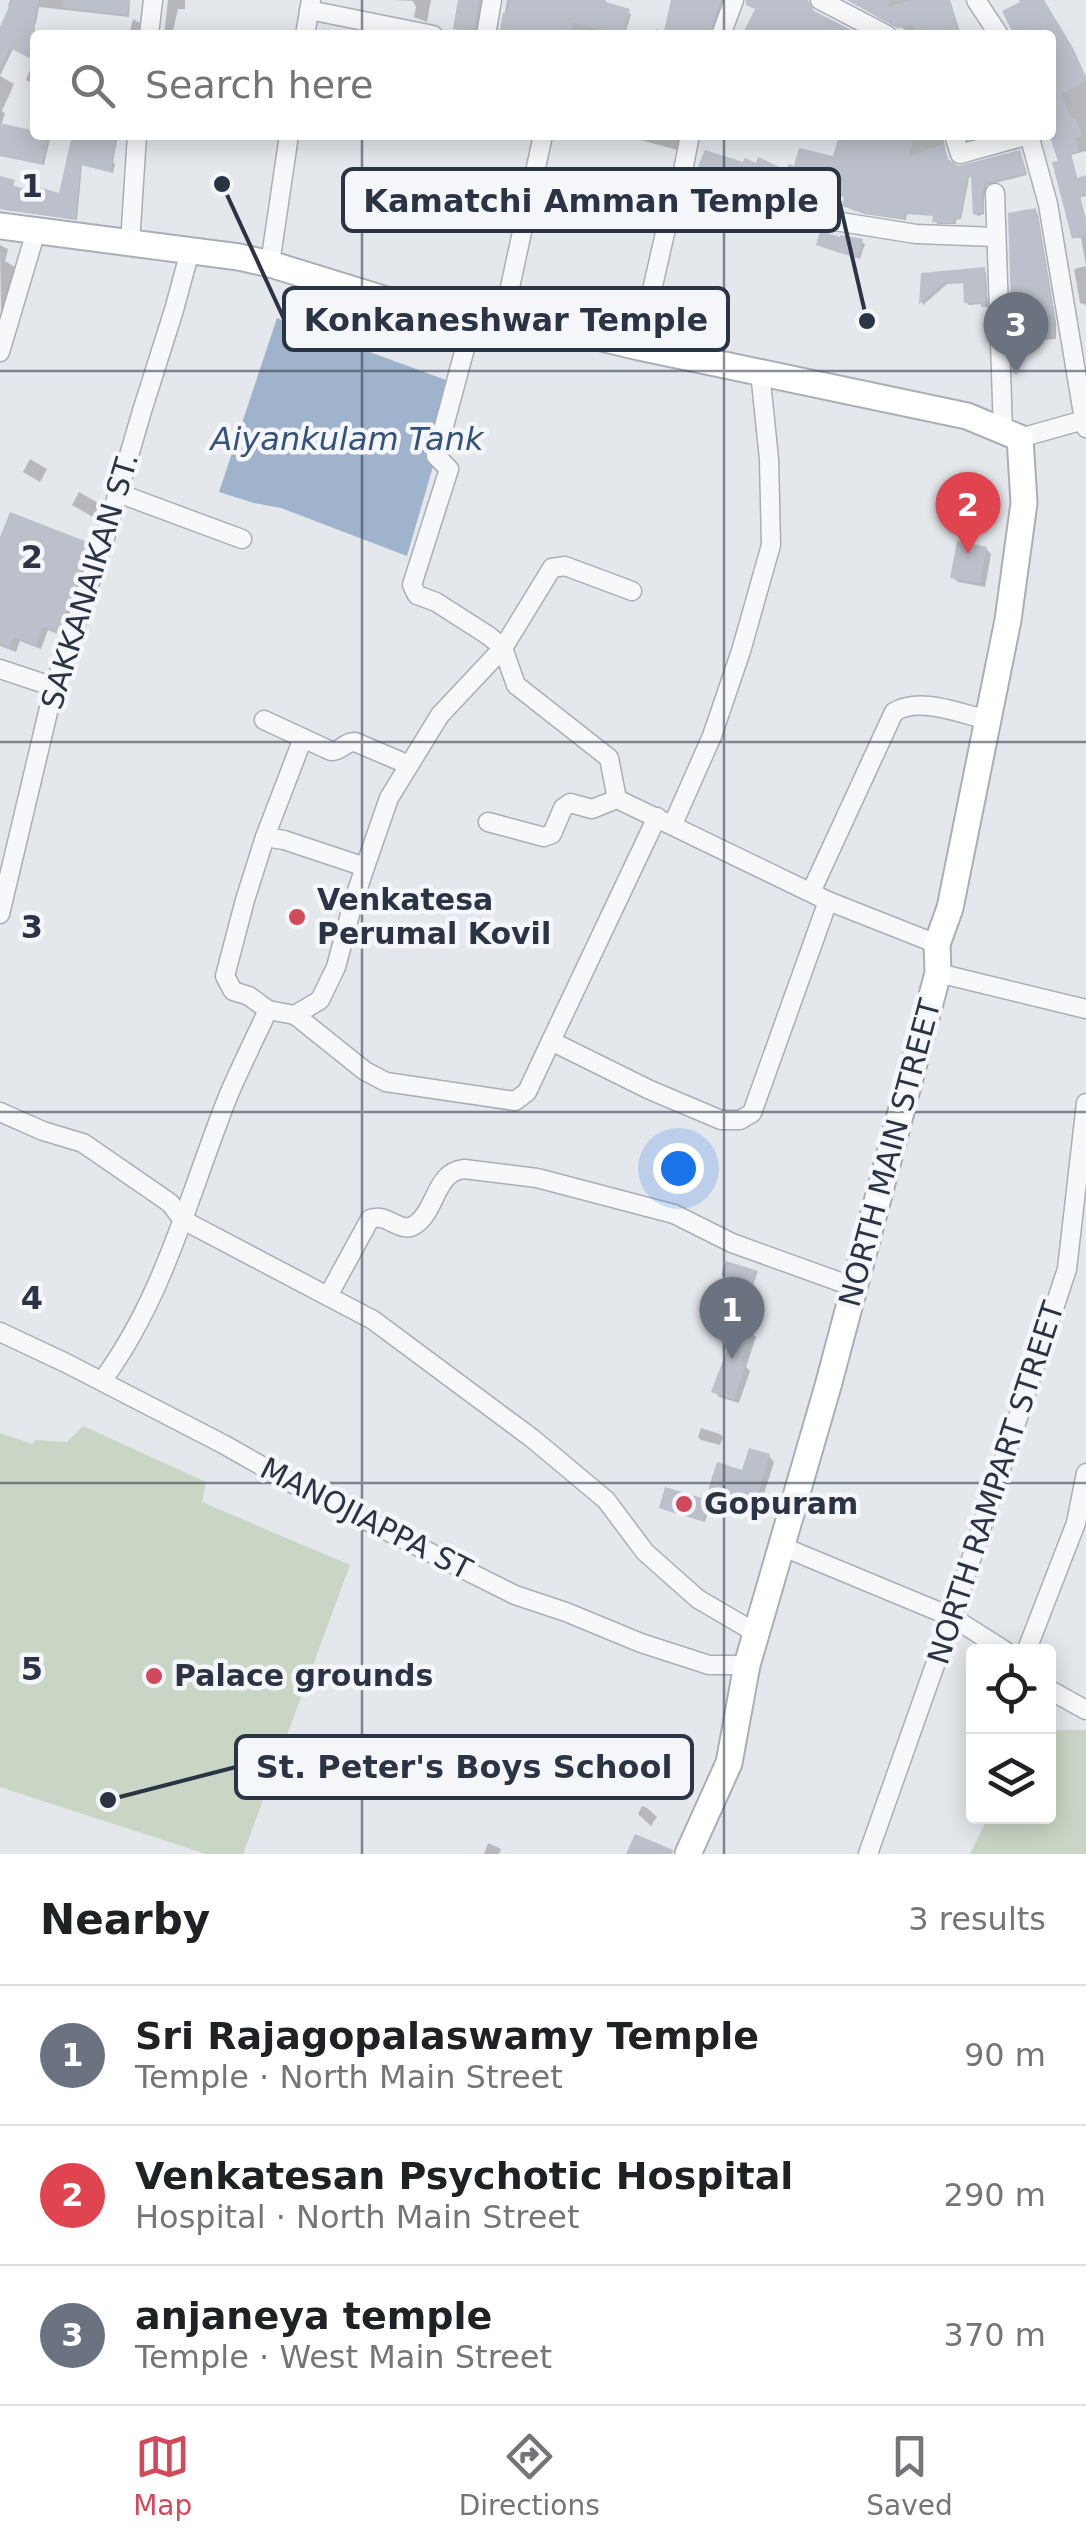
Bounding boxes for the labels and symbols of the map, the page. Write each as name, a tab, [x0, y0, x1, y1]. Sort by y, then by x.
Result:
text: 1	[21, 167, 43, 205]
callout: Kamatchi Amman Temple	[343, 169, 839, 231]
text: Kamatchi Amman Temple	[363, 182, 819, 220]
callout: Konkaneshwar Temple	[284, 288, 728, 350]
pin: 3	[984, 292, 1048, 374]
text: Konkaneshwar Temple	[304, 301, 708, 339]
water label: Aiyankulam Tank	[209, 420, 485, 458]
street label: SAKKANAIKAN ST.	[34, 448, 145, 713]
pin: 2	[936, 472, 1000, 554]
text: 2	[21, 538, 43, 576]
place label: Venkatesa Perumal Kovil	[317, 882, 551, 951]
marker: Venkatesa Perumal Kovil	[286, 906, 308, 928]
text: 3	[21, 908, 43, 946]
street label: NORTH MAIN STREET	[832, 995, 948, 1310]
your location	[653, 1143, 704, 1194]
pin: 1	[700, 1276, 764, 1359]
text: 4	[21, 1279, 43, 1317]
street label: NORTH RAMPART STREET	[920, 1297, 1071, 1668]
street label: MANOJIAPPA ST	[255, 1450, 478, 1587]
place label: Gopuram	[704, 1486, 858, 1521]
marker: Gopuram	[673, 1493, 695, 1515]
text: 5	[21, 1650, 43, 1688]
place label: Palace grounds	[174, 1658, 433, 1693]
marker: Palace grounds	[143, 1665, 165, 1687]
callout: St. Peter's Boys School	[236, 1736, 692, 1798]
text: St. Peter's Boys School	[256, 1748, 672, 1786]

